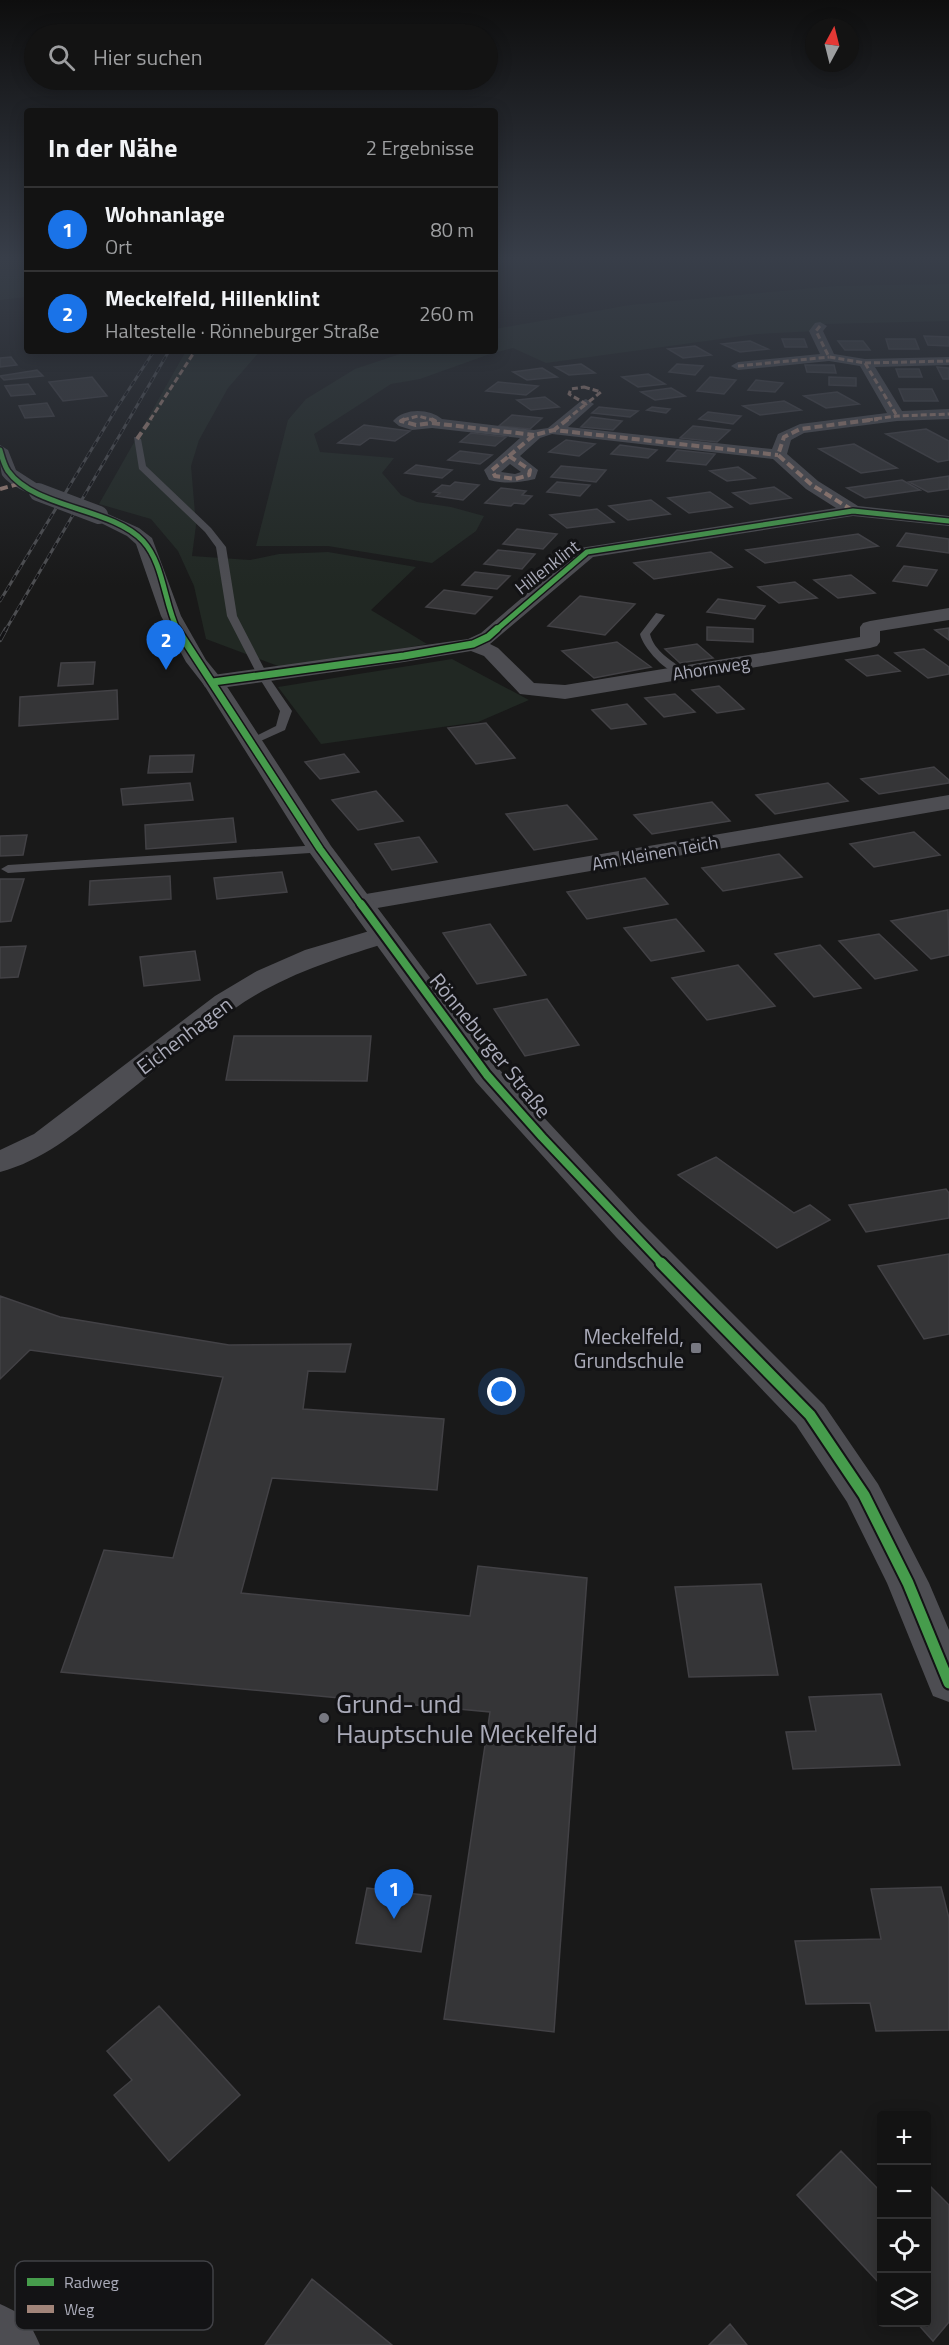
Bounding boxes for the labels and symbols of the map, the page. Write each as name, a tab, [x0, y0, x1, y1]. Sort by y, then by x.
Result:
north arrow	[805, 18, 859, 72]
street label: Hillenklint	[509, 533, 586, 601]
pin: 2	[146, 620, 186, 670]
street label: Ahornweg	[671, 649, 751, 687]
street label: Am Kleinen Teich	[590, 829, 720, 877]
street label: Rönneburger Straße	[422, 966, 560, 1124]
street label: Eichenhagen	[129, 988, 239, 1082]
place label: Meckelfeld, Grundschule	[573, 1320, 684, 1376]
marker: Meckelfeld, Grundschule	[689, 1341, 703, 1355]
your location	[487, 1377, 516, 1406]
place label: Grund- und Hauptschule Meckelfeld	[336, 1684, 598, 1753]
marker: Grund- und Hauptschule Meckelfeld	[317, 1711, 331, 1725]
pin: 1	[374, 1870, 414, 1919]
legend	[15, 2261, 213, 2330]
text: Radweg	[64, 2270, 119, 2294]
text: Weg	[64, 2297, 94, 2321]

